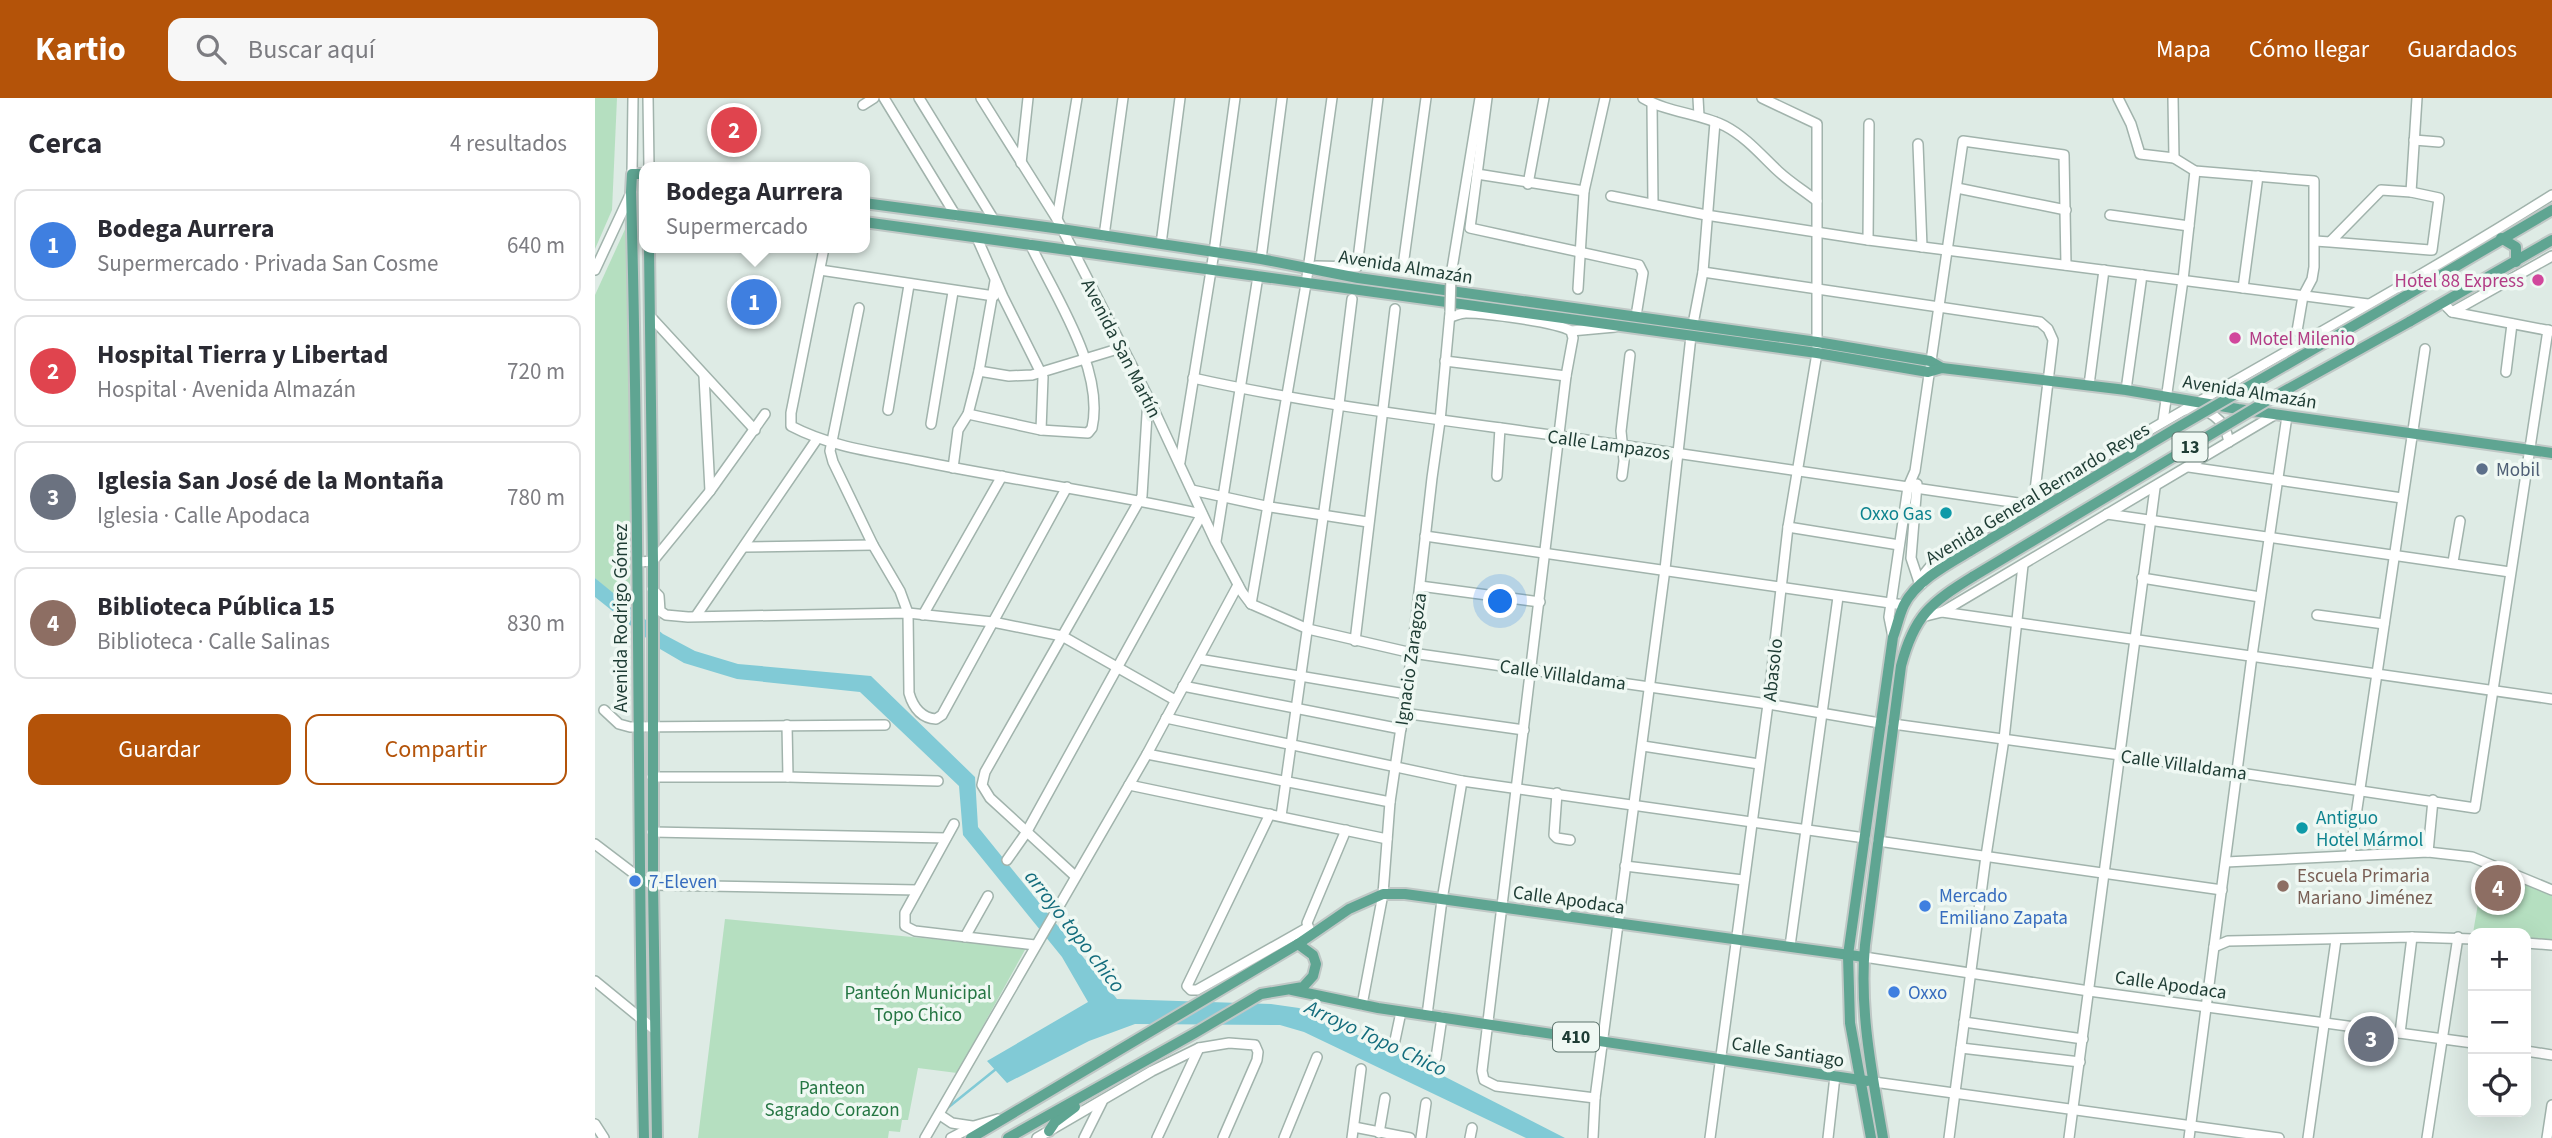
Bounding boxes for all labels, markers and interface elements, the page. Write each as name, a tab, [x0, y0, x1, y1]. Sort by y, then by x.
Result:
search box	[168, 18, 658, 81]
text: Kartio	[35, 26, 126, 73]
icon: search	[192, 30, 230, 68]
text: Buscar aquí	[248, 31, 375, 68]
text: Mapa	[2156, 32, 2211, 67]
text: Cómo llegar	[2249, 32, 2369, 67]
text: Guardados	[2407, 32, 2517, 67]
pin: 2	[711, 104, 757, 156]
text: Cerca	[28, 122, 102, 165]
text: 4 resultados	[450, 127, 567, 160]
popup	[639, 162, 870, 253]
text: Bodega Aurrera	[666, 173, 843, 210]
text: Bodega Aurrera	[97, 210, 274, 247]
text: Supermercado	[666, 210, 808, 243]
text: 1	[47, 229, 59, 262]
text: 640 m	[507, 229, 565, 262]
street label: Avenida Almazán	[1337, 244, 1475, 291]
text: Supermercado · Privada San Cosme	[97, 247, 438, 280]
place label: Hotel 88 Express	[2395, 268, 2524, 295]
marker: Hotel 88 Express	[2530, 272, 2546, 288]
street label: Avenida San Martín	[1074, 274, 1167, 423]
pin: 1	[731, 276, 777, 328]
place label: Motel Milenio	[2249, 326, 2355, 353]
marker: Motel Milenio	[2227, 330, 2243, 346]
text: Hospital Tierra y Libertad	[97, 336, 388, 373]
text: 2	[47, 355, 59, 388]
text: 720 m	[507, 355, 565, 388]
street label: Avenida Almazán	[2181, 369, 2319, 416]
text: Hospital · Avenida Almazán	[97, 373, 356, 406]
street label: Avenida General Bernardo Reyes	[1921, 416, 2155, 572]
street label: Calle Lampazos	[1546, 423, 1672, 467]
road number: 13	[2173, 432, 2207, 461]
place label: Mobil	[2496, 457, 2540, 484]
marker: Mobil	[2474, 461, 2490, 477]
text: Iglesia San José de la Montaña	[97, 462, 444, 499]
text: 3	[47, 481, 59, 514]
text: 780 m	[507, 481, 565, 514]
text: Iglesia · Calle Apodaca	[97, 499, 310, 532]
place label: Oxxo Gas	[1860, 501, 1932, 528]
marker: Oxxo Gas	[1938, 505, 1954, 521]
street label: Avenida Rodrigo Gómez	[608, 524, 635, 712]
your location	[1483, 584, 1517, 618]
text: Biblioteca Pública 15	[97, 588, 335, 625]
street label: Ignacio Zaragoza	[1389, 591, 1434, 727]
text: 4	[47, 607, 59, 640]
text: 830 m	[507, 607, 565, 640]
text: Biblioteca · Calle Salinas	[97, 625, 330, 658]
street label: Abasolo	[1757, 637, 1790, 703]
street label: Calle Villaldama	[1498, 653, 1628, 698]
button: Guardar	[28, 714, 291, 785]
button: Compartir	[305, 714, 567, 785]
street label: Calle Villaldama	[2119, 743, 2249, 788]
place label: Antiguo Hotel Mármol	[2316, 805, 2424, 854]
marker: Antiguo Hotel Mármol	[2294, 820, 2310, 836]
pin: 4	[2475, 862, 2521, 914]
water label: arroyo topo chico	[1017, 863, 1133, 999]
place label: Escuela Primaria Mariano Jiménez	[2297, 863, 2433, 912]
place label: 7-Eleven	[649, 869, 717, 896]
marker: 7-Eleven	[627, 873, 643, 889]
marker: Escuela Primaria Mariano Jiménez	[2275, 878, 2291, 894]
street label: Calle Apodaca	[1511, 879, 1626, 922]
place label: Mercado Emiliano Zapata	[1939, 883, 2068, 932]
marker: Mercado Emiliano Zapata	[1917, 898, 1933, 914]
map controls	[2468, 928, 2531, 1117]
button: +	[2468, 928, 2531, 991]
street label: Calle Apodaca	[2113, 964, 2228, 1007]
park label: Panteón Municipal Topo Chico	[844, 980, 992, 1029]
place label: Oxxo	[1908, 980, 1947, 1007]
marker: Oxxo	[1886, 984, 1902, 1000]
water label: Arroyo Topo Chico	[1298, 991, 1452, 1084]
button: −	[2468, 991, 2531, 1054]
pin: 3	[2348, 1013, 2394, 1065]
road number: 410	[1553, 1022, 1599, 1052]
street label: Calle Santiago	[1729, 1030, 1846, 1075]
button: locate	[2468, 1054, 2531, 1117]
park label: Panteon Sagrado Corazon	[764, 1075, 900, 1124]

